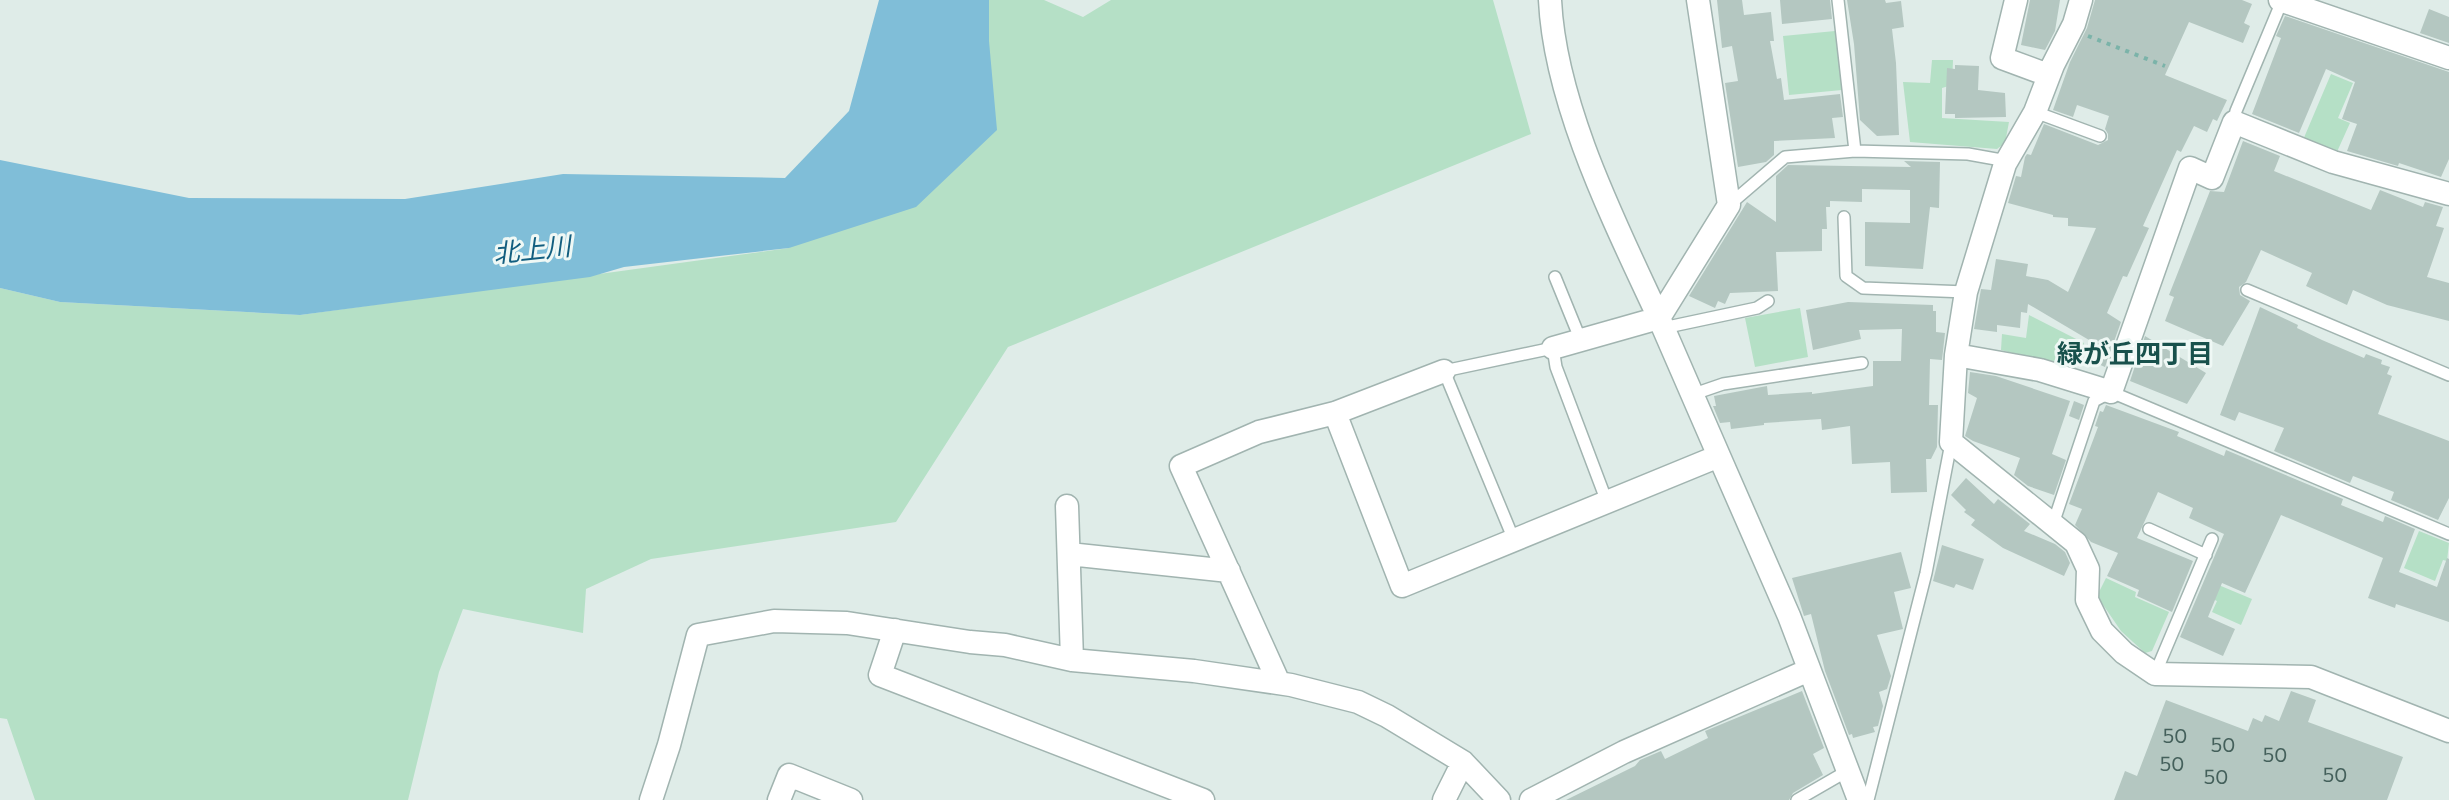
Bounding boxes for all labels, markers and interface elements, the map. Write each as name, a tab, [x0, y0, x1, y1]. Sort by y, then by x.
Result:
water label: 北上川	[491, 229, 575, 268]
district label: 緑が丘四丁目	[2057, 337, 2213, 368]
house number: 50	[2163, 723, 2187, 747]
house number: 50	[2211, 732, 2235, 756]
house number: 50	[2263, 742, 2287, 766]
house number: 50	[2160, 751, 2184, 775]
house number: 50	[2323, 762, 2347, 786]
house number: 50	[2204, 764, 2228, 788]

